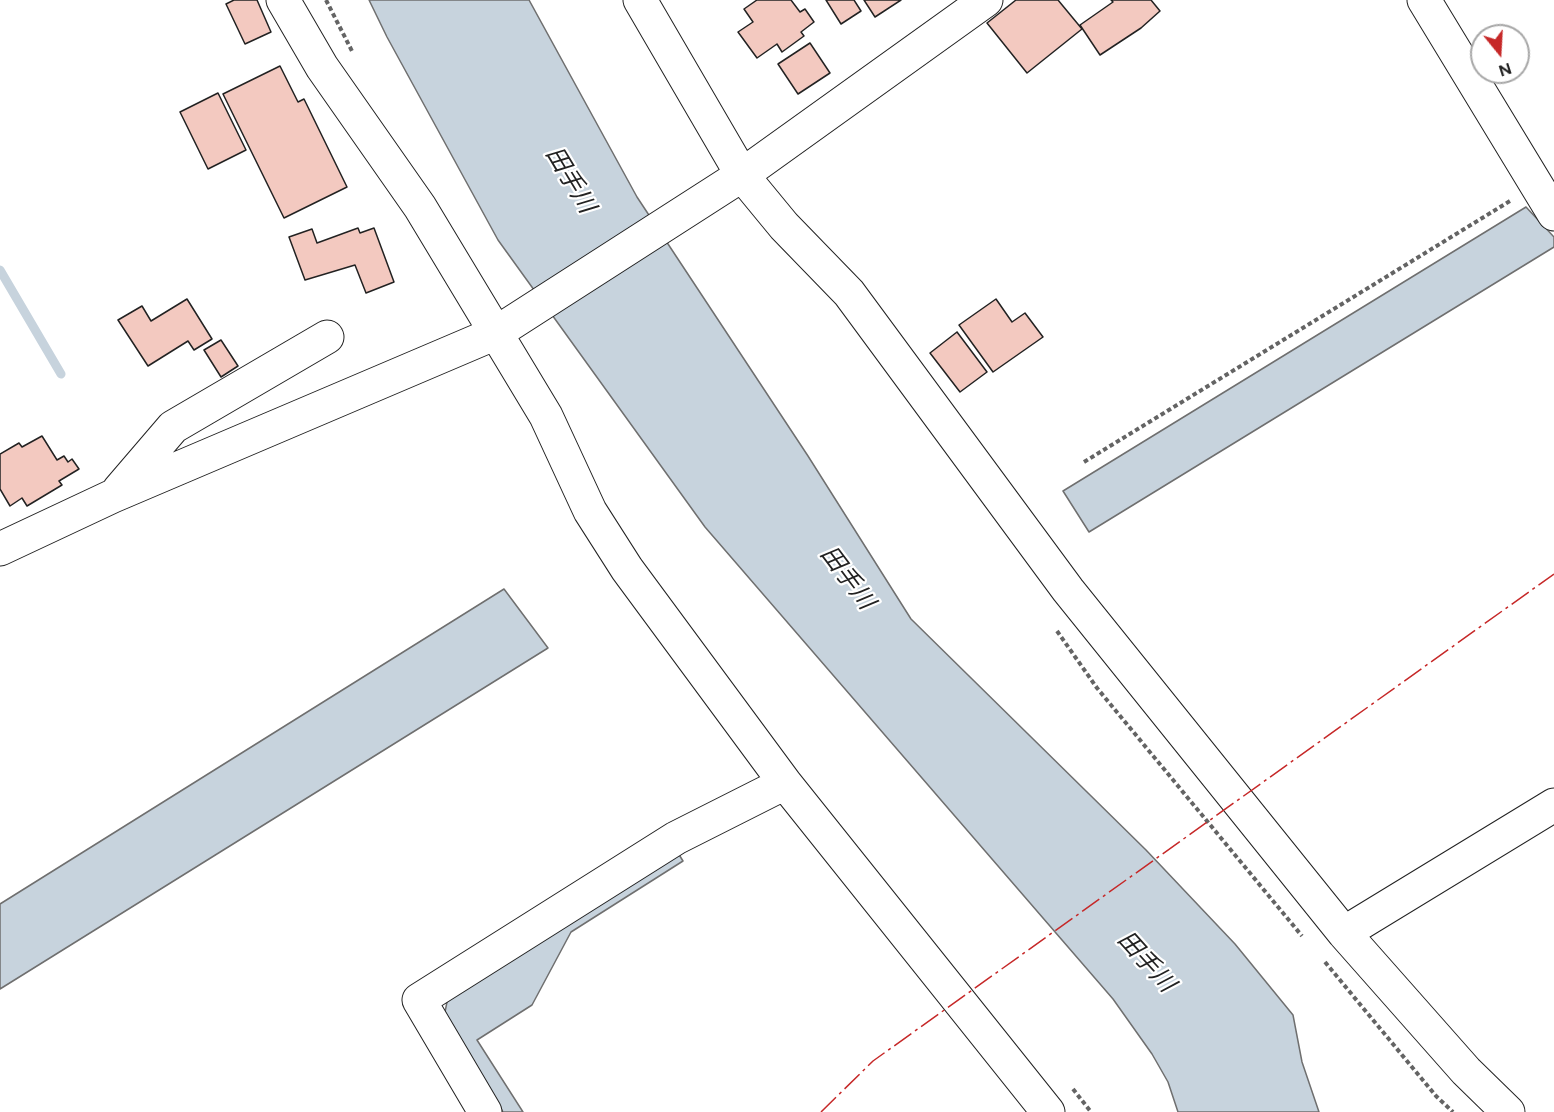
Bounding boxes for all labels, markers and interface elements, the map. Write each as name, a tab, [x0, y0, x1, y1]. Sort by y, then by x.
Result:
north arrow	[1470, 24, 1530, 84]
text: N	[1496, 59, 1514, 81]
water label: 田手川	[539, 142, 601, 218]
water label: 田手川	[814, 541, 880, 615]
water label: 田手川	[1111, 926, 1181, 998]

